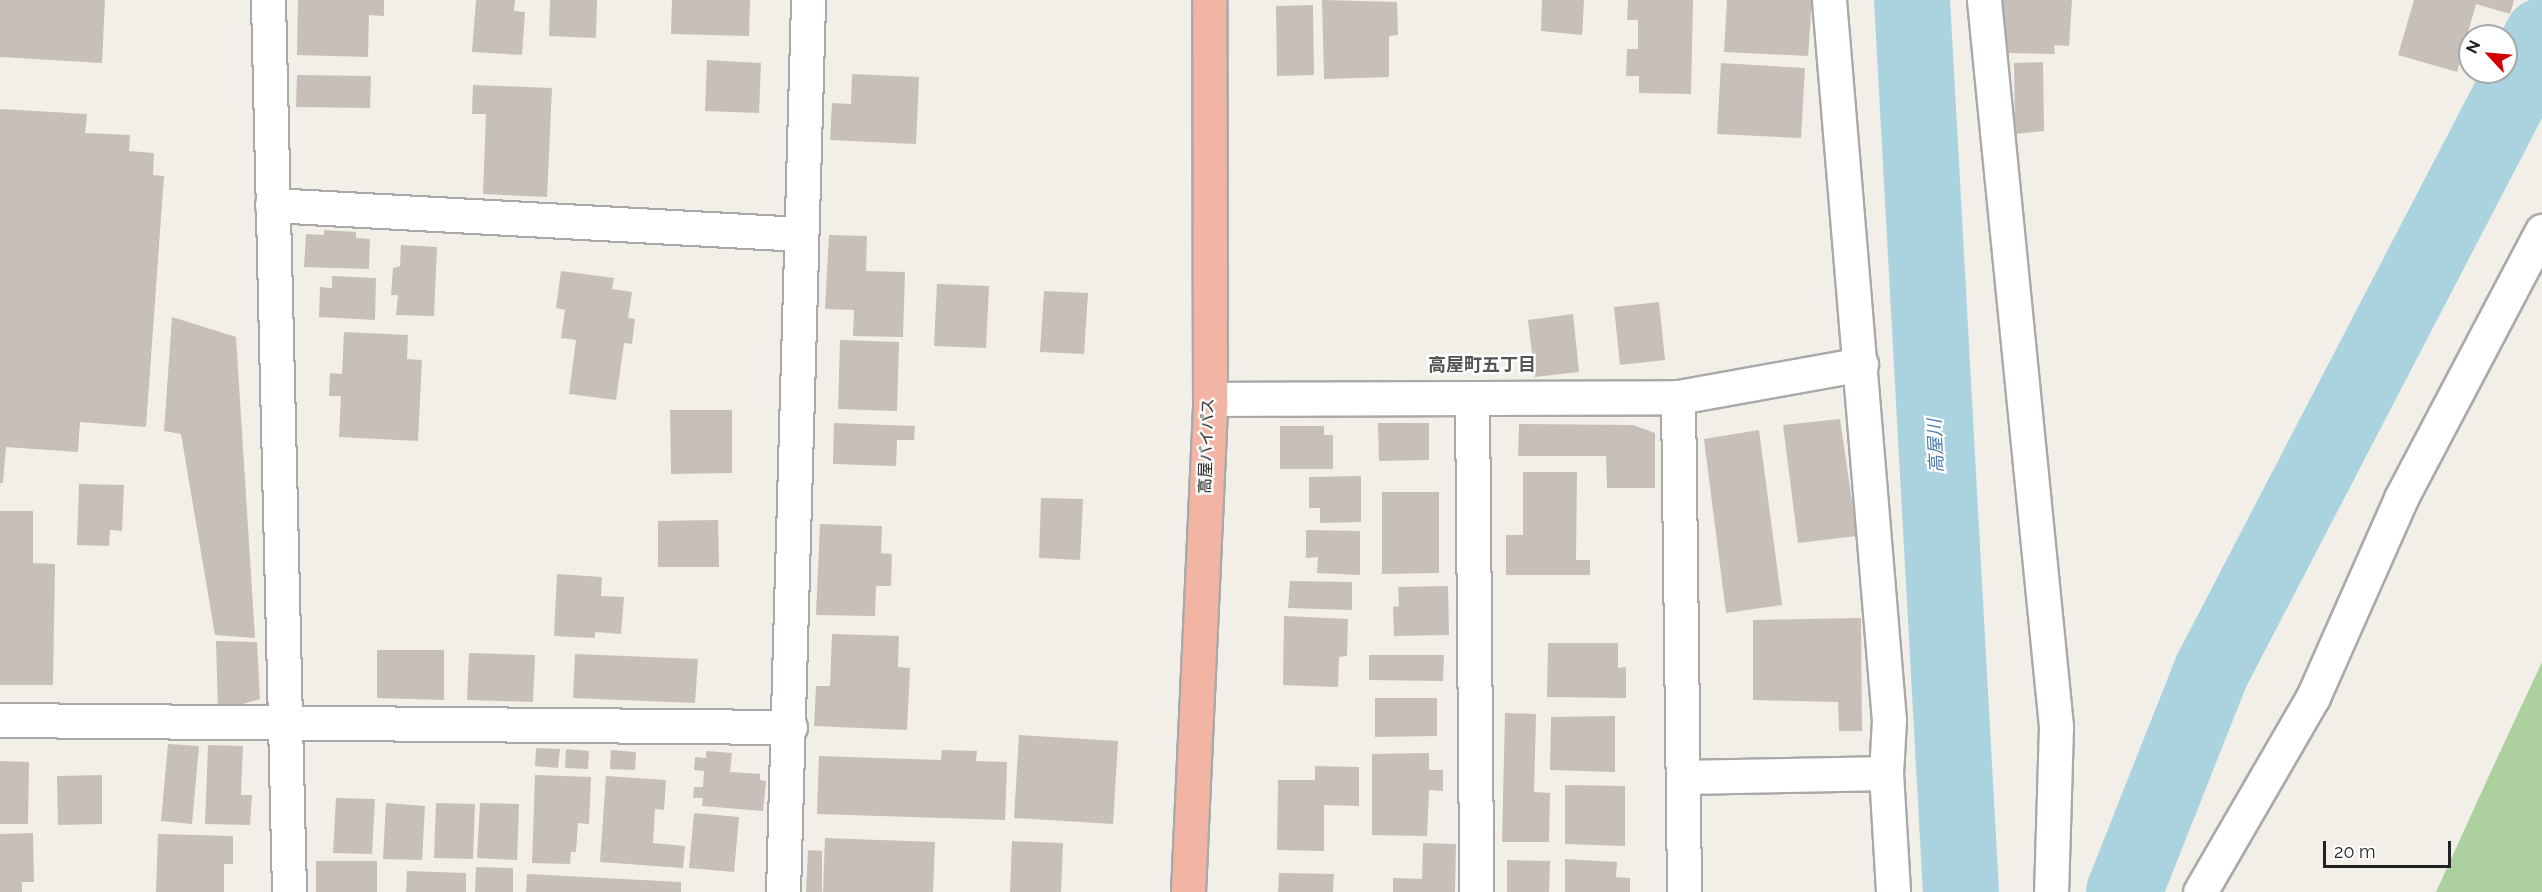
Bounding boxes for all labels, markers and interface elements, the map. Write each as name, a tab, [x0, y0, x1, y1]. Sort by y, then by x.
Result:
north arrow	[2458, 24, 2518, 84]
text: N	[2462, 37, 2484, 56]
district label: 高屋町五丁目	[1428, 354, 1536, 376]
street label: 高屋バイパス	[1196, 398, 1218, 494]
water label: 高屋川	[1924, 418, 1948, 474]
scale bar	[2326, 829, 2454, 867]
text: 20 m	[2334, 841, 2376, 862]

